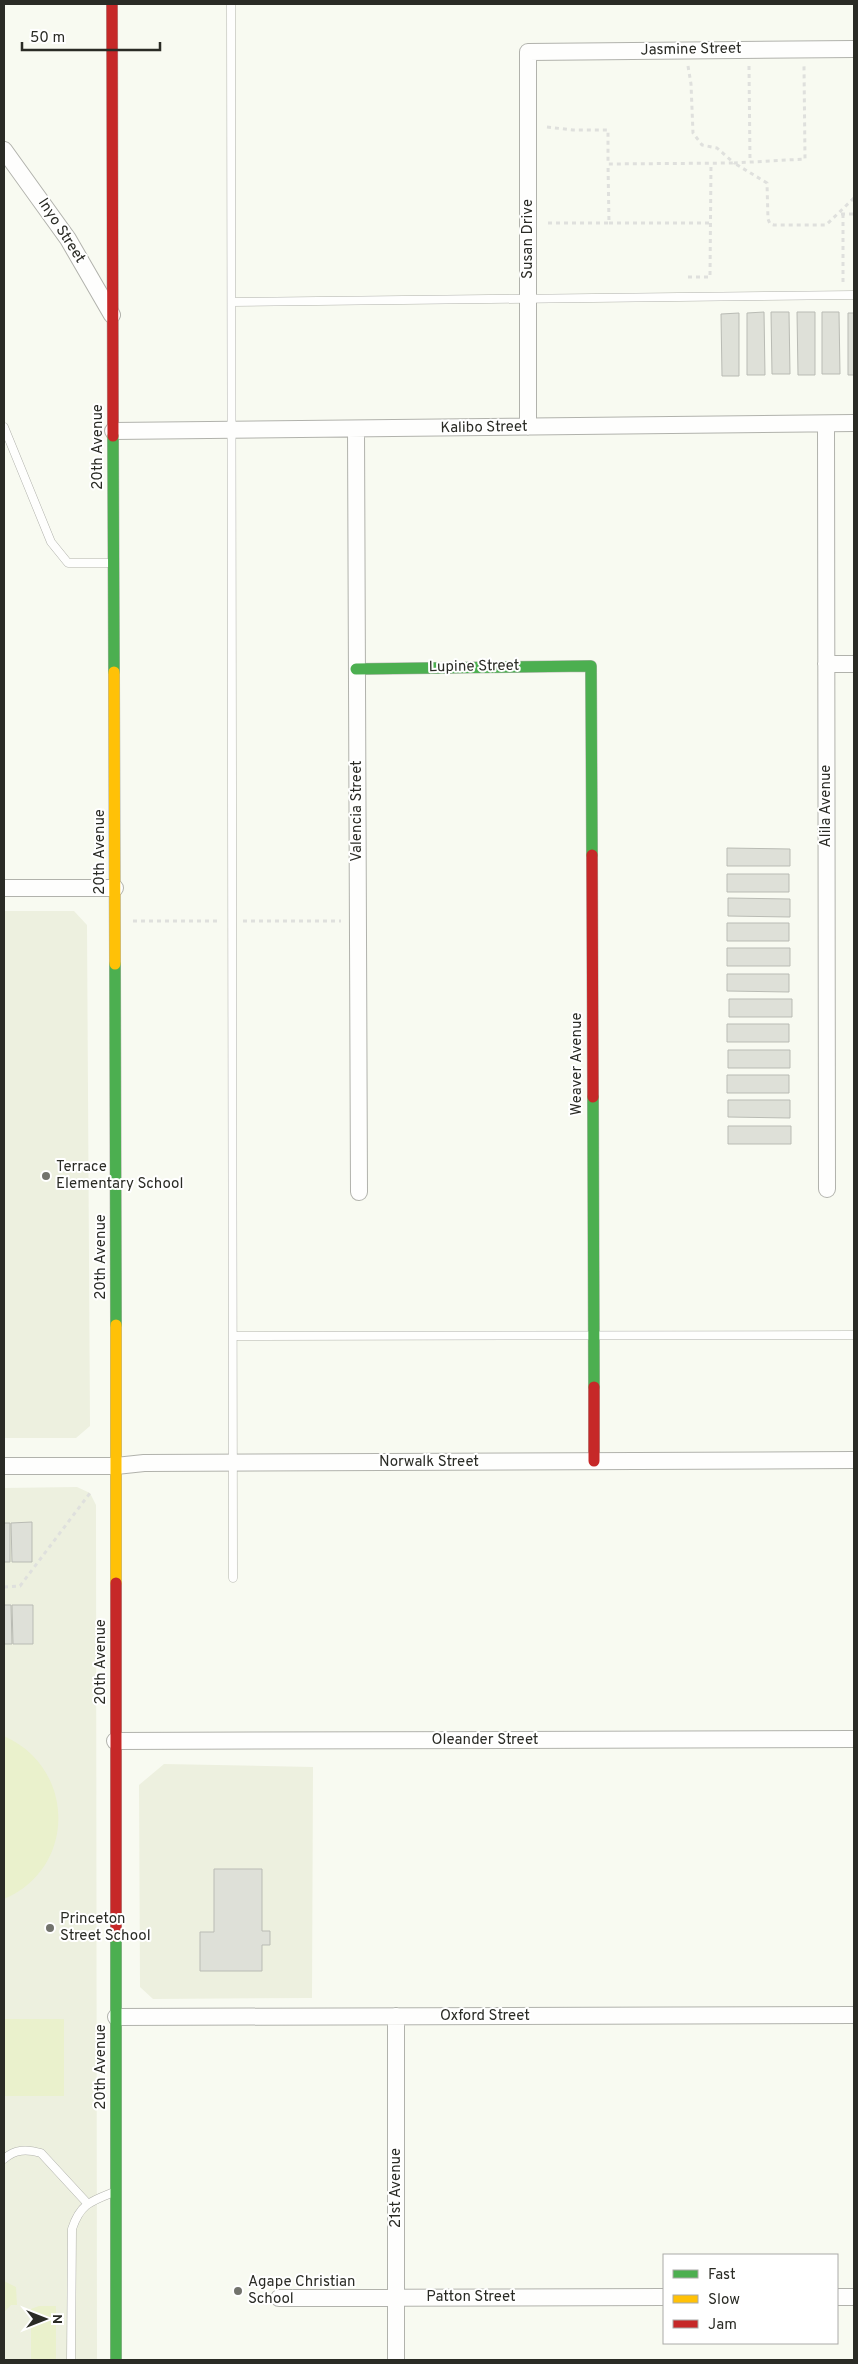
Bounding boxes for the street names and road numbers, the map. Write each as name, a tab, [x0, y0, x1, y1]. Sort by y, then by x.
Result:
street label: Jasmine Street	[640, 40, 742, 60]
street label: Inyo Street	[33, 195, 89, 267]
street label: Susan Drive	[519, 199, 538, 279]
street label: 20th Avenue	[89, 404, 108, 490]
street label: Kalibo Street	[440, 418, 528, 438]
street label: Lupine Street	[428, 657, 520, 677]
street label: Valencia Street	[348, 760, 367, 862]
street label: Alila Avenue	[817, 765, 836, 847]
street label: 20th Avenue	[91, 809, 110, 895]
street label: Weaver Avenue	[568, 1013, 587, 1115]
street label: 20th Avenue	[92, 1214, 111, 1300]
street label: Norwalk Street	[379, 1453, 479, 1472]
street label: 20th Avenue	[92, 1619, 111, 1705]
street label: Oleander Street	[432, 1731, 538, 1750]
street label: Oxford Street	[440, 2007, 530, 2026]
street label: 20th Avenue	[92, 2024, 111, 2110]
street label: 21st Avenue	[387, 2148, 406, 2228]
street label: Patton Street	[426, 2288, 516, 2307]

